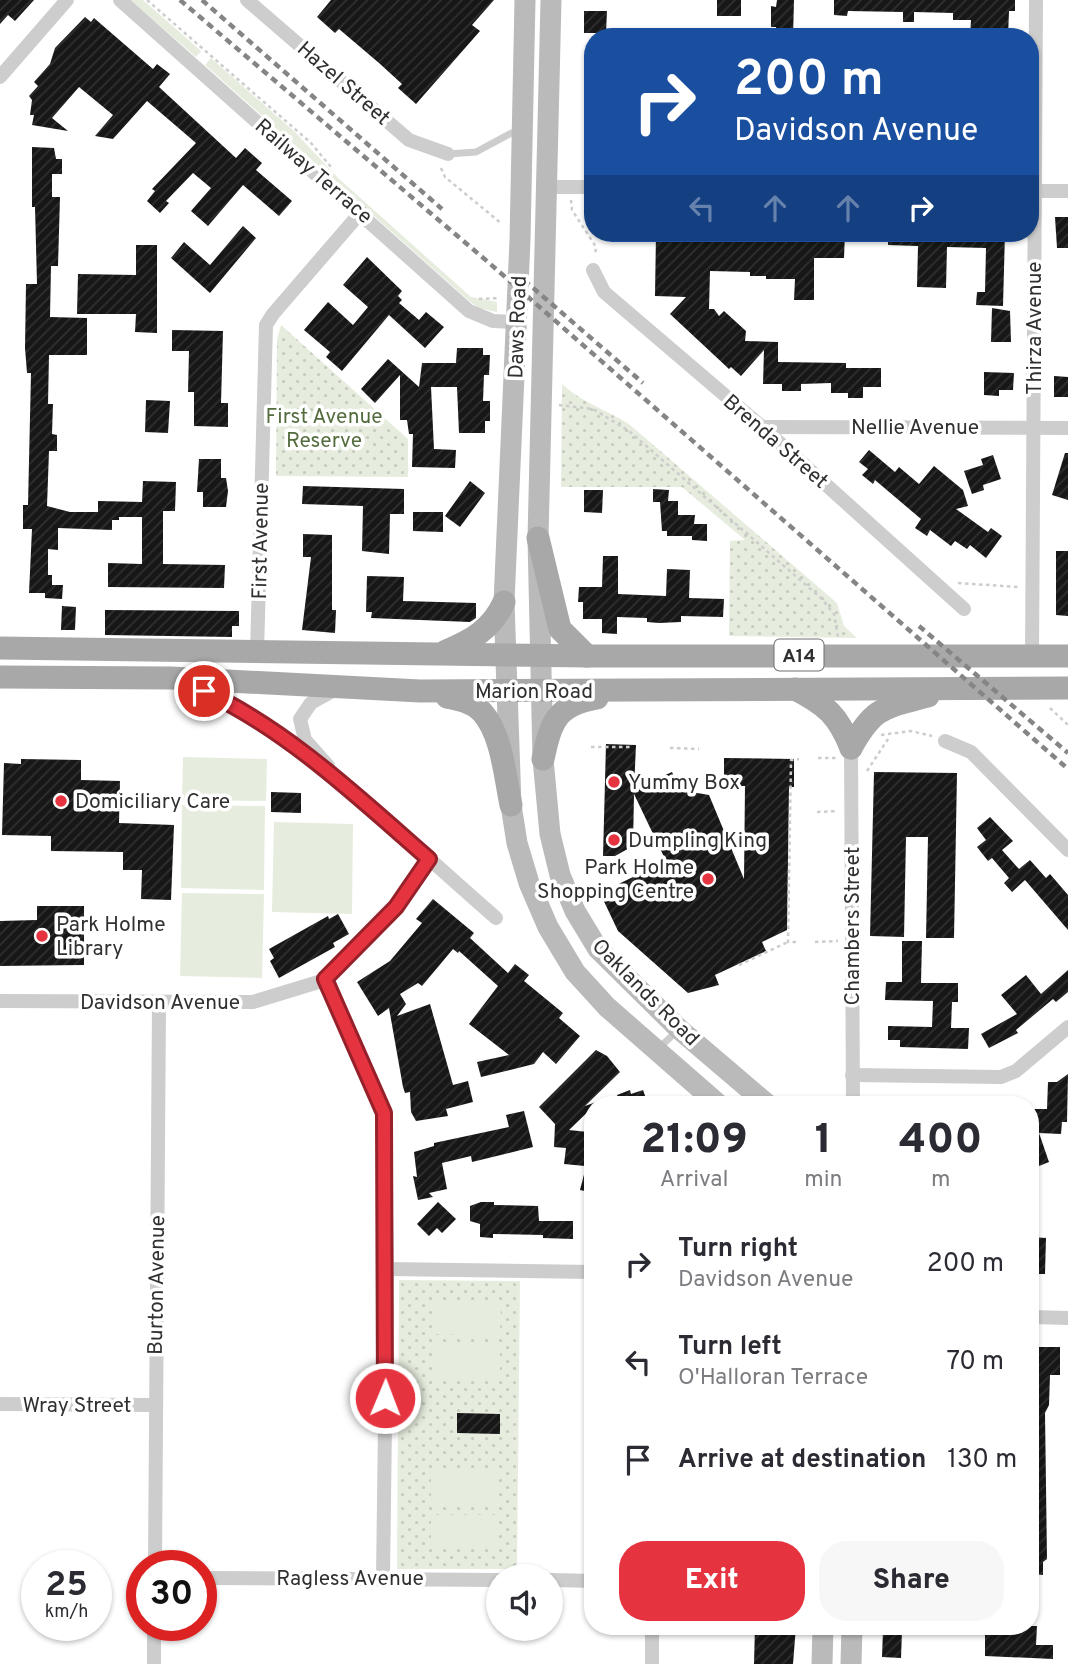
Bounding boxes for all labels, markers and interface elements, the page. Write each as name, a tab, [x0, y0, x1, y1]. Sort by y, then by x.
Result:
street label: Hazel Street	[291, 36, 395, 132]
text: 200 m	[734, 51, 884, 113]
icon: right	[619, 56, 710, 147]
text: Davidson Avenue	[734, 112, 978, 152]
street label: Railway Terrace	[248, 114, 378, 231]
icon: left	[683, 189, 721, 227]
icon: ahead	[756, 189, 794, 227]
icon: ahead	[829, 189, 867, 227]
icon: right	[902, 189, 940, 227]
street label: Thirza Avenue	[1022, 261, 1049, 395]
street label: Daws Road	[503, 275, 534, 379]
street label: Brenda Street	[717, 389, 833, 495]
park label: First Avenue Reserve	[266, 404, 382, 455]
street label: Nellie Avenue	[851, 415, 979, 442]
street label: First Avenue	[247, 482, 276, 600]
road number: A14	[774, 640, 824, 670]
pin	[174, 661, 234, 721]
icon: arrive	[185, 672, 223, 710]
street label: Marion Road	[475, 679, 593, 706]
place label: Yummy Box	[628, 770, 740, 797]
marker: Yummy Box	[606, 774, 622, 790]
place label: Domiciliary Care	[75, 789, 230, 816]
marker: Domiciliary Care	[53, 793, 69, 809]
place label: Dumpling King	[628, 828, 767, 855]
marker: Dumpling King	[606, 832, 622, 848]
street label: Chambers Street	[840, 847, 867, 1005]
place label: Park Holme Shopping Centre	[537, 855, 694, 906]
marker: Park Holme Shopping Centre	[700, 871, 716, 887]
place label: Park Holme Library	[56, 912, 166, 963]
marker: Park Holme Library	[34, 928, 50, 944]
street label: Oaklands Road	[585, 934, 704, 1053]
street label: Davidson Avenue	[80, 990, 240, 1017]
text: 21:09	[641, 1115, 748, 1168]
text: 1	[815, 1115, 832, 1168]
text: 400	[899, 1115, 982, 1168]
text: Arrival	[660, 1166, 728, 1195]
text: min	[804, 1166, 843, 1195]
text: m	[931, 1166, 951, 1195]
street label: Burton Avenue	[143, 1215, 172, 1355]
text: Turn right	[678, 1233, 798, 1266]
icon: right	[619, 1245, 657, 1283]
text: 200 m	[927, 1248, 1004, 1281]
text: Davidson Avenue	[678, 1266, 853, 1295]
text: Turn left	[678, 1331, 782, 1364]
icon: left	[619, 1343, 657, 1381]
text: 70 m	[946, 1346, 1004, 1379]
position arrow	[348, 1361, 422, 1435]
text: O'Halloran Terrace	[678, 1364, 868, 1393]
street label: Wray Street	[22, 1393, 132, 1420]
icon: arrive	[619, 1441, 657, 1479]
text: Arrive at destination	[678, 1444, 926, 1477]
text: 130 m	[947, 1444, 1017, 1477]
button: Exit	[619, 1541, 805, 1621]
button: Share	[819, 1541, 1004, 1621]
speed limit sign: 30	[126, 1550, 217, 1641]
text: 25	[45, 1564, 88, 1608]
map controls	[486, 1564, 563, 1641]
button: sound	[486, 1564, 563, 1641]
street label: Ragless Avenue	[276, 1566, 424, 1593]
text: km/h	[45, 1601, 88, 1624]

